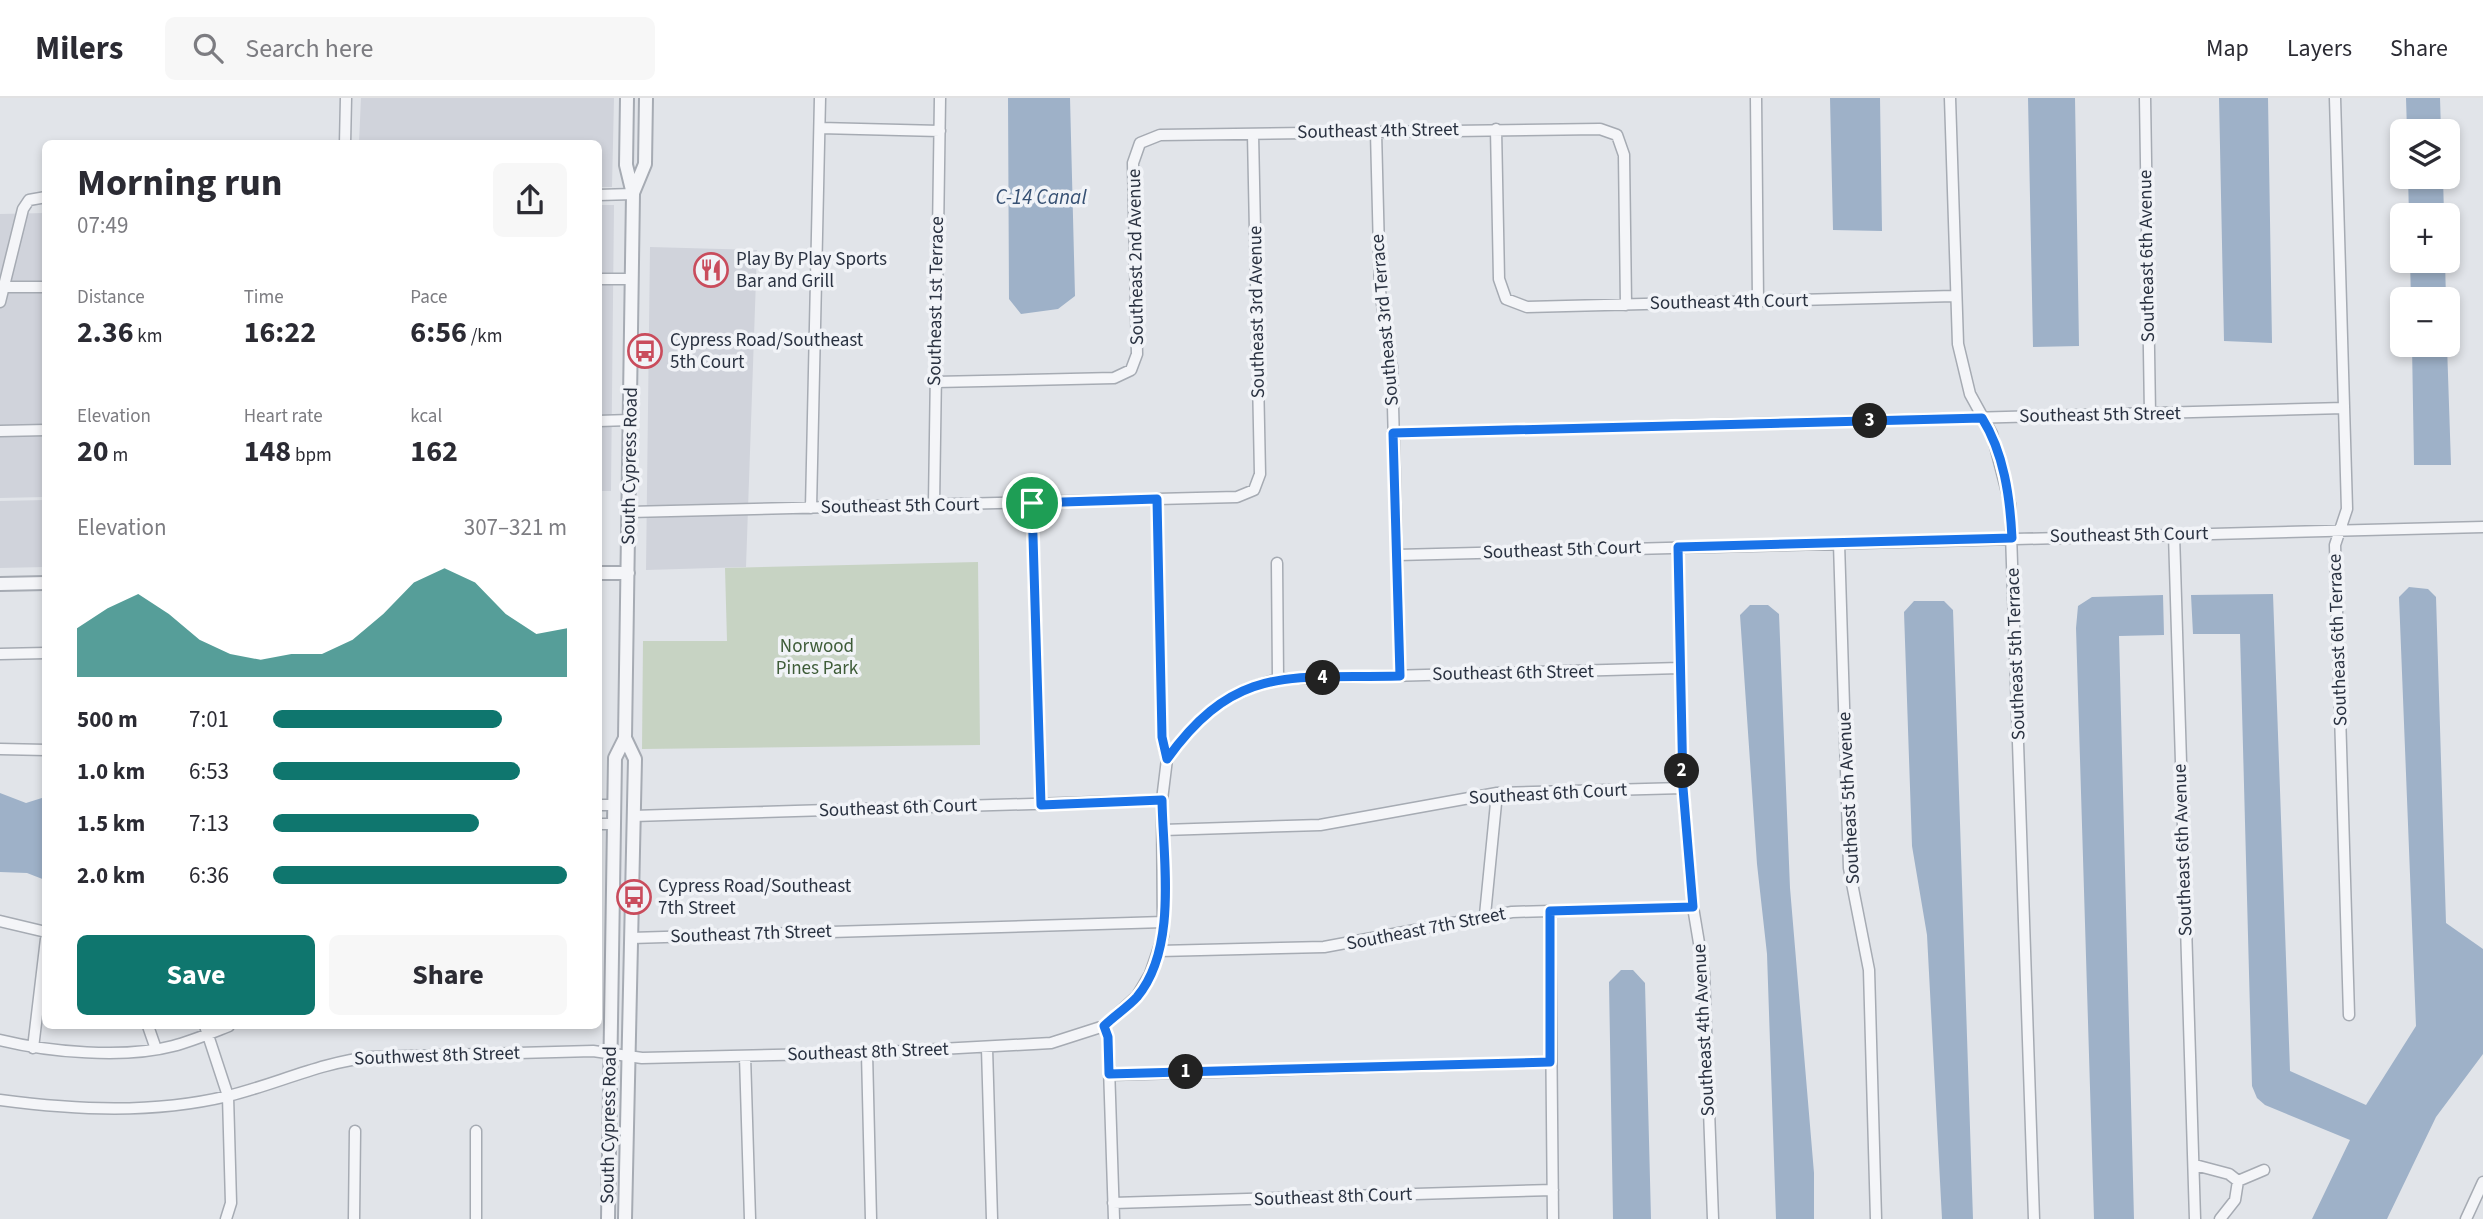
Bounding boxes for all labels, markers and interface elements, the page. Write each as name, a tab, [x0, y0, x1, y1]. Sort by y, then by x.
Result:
search box	[165, 17, 655, 80]
text: Milers	[35, 25, 123, 72]
icon: search	[189, 29, 227, 67]
text: Search here	[245, 30, 373, 67]
text: Map	[2206, 31, 2249, 66]
text: Layers	[2287, 31, 2352, 66]
text: Share	[2390, 31, 2448, 66]
street label: Southeast 4th Street	[1297, 116, 1460, 146]
map controls	[2390, 119, 2460, 357]
button: layers	[2390, 119, 2460, 189]
text: Morning run	[77, 156, 282, 210]
button: share	[493, 163, 567, 237]
street label: Southeast 2nd Avenue	[1121, 168, 1151, 346]
street label: Southeast 6th Avenue	[2132, 169, 2162, 343]
water label: C-14 Canal	[995, 182, 1087, 212]
button: +	[2390, 203, 2460, 273]
text: 07:49	[77, 209, 128, 242]
street label: Southeast 1st Terrace	[921, 216, 951, 386]
street label: Southeast 3rd Avenue	[1242, 225, 1272, 399]
street label: Southeast 3rd Terrace	[1364, 233, 1406, 407]
place label: Play By Play Sports Bar and Grill	[736, 246, 887, 295]
restaurant icon: Play By Play Sports Bar and Grill	[692, 251, 730, 289]
text: Distance	[77, 284, 145, 311]
text: Time	[244, 284, 284, 311]
text: Pace	[410, 284, 448, 311]
street label: Southeast 4th Court	[1649, 287, 1809, 317]
button: −	[2390, 287, 2460, 357]
text: 2.36	[77, 311, 134, 354]
text: 16:22	[244, 311, 316, 354]
text: 6:56	[410, 311, 467, 354]
text: km	[134, 323, 163, 350]
text: /km	[467, 323, 502, 350]
place label: Cypress Road/Southeast 5th Court	[670, 327, 864, 376]
bus stop icon: Cypress Road/Southeast 5th Court	[626, 332, 664, 370]
street label: South Cypress Road	[615, 387, 645, 545]
street label: Southeast 5th Street	[2019, 400, 2182, 430]
text: Elevation	[77, 403, 151, 430]
text: Heart rate	[244, 403, 323, 430]
text: kcal	[410, 403, 442, 430]
pin: 3	[1853, 404, 1888, 438]
text: 3	[1864, 407, 1875, 434]
text: 20	[77, 430, 109, 473]
text: 148	[244, 430, 291, 473]
text: 162	[410, 430, 458, 473]
text: m	[109, 442, 128, 469]
text: bpm	[291, 442, 332, 469]
pin	[1002, 473, 1062, 533]
icon: arrive	[1013, 484, 1051, 522]
street label: Southeast 5th Court	[820, 491, 980, 521]
text: Elevation	[77, 511, 167, 544]
text: 307–321 m	[464, 511, 567, 544]
street label: Southeast 5th Court	[2049, 520, 2209, 550]
street label: Southeast 5th Court	[1482, 534, 1642, 566]
street label: Southeast 6th Terrace	[2321, 553, 2355, 727]
street label: Southeast 5th Terrace	[1999, 567, 2033, 741]
park label: Norwood Pines Park	[776, 633, 859, 682]
street label: Southeast 6th Street	[1432, 658, 1595, 688]
pin: 4	[1306, 660, 1340, 696]
text: 4	[1317, 664, 1328, 691]
text: 500 m	[77, 703, 138, 736]
text: 7:01	[189, 703, 229, 736]
street label: Southeast 5th Avenue	[1831, 711, 1867, 885]
pin: 2	[1664, 754, 1700, 788]
text: 1.0 km	[77, 755, 145, 788]
text: 6:53	[189, 755, 229, 788]
text: 2	[1676, 757, 1687, 784]
street label: Southeast 6th Avenue	[2166, 763, 2200, 937]
street label: Southeast 6th Court	[1468, 776, 1628, 812]
street label: Southeast 6th Court	[818, 792, 978, 824]
text: 1.5 km	[77, 807, 145, 840]
text: 7:13	[189, 807, 229, 840]
text: 2.0 km	[77, 859, 145, 892]
text: 6:36	[189, 859, 229, 892]
place label: Cypress Road/Southeast 7th Street	[658, 873, 852, 922]
bus stop icon: Cypress Road/Southeast 7th Street	[615, 878, 653, 916]
street label: Southeast 7th Street	[1344, 900, 1508, 958]
street label: Southeast 7th Street	[670, 918, 833, 950]
button: Save	[77, 935, 315, 1015]
button: Share	[329, 935, 567, 1015]
street label: Southeast 4th Avenue	[1686, 943, 1722, 1117]
street label: Southeast 8th Street	[787, 1036, 950, 1068]
street label: Southwest 8th Street	[354, 1040, 521, 1072]
street label: South Cypress Road	[594, 1046, 624, 1204]
pin: 1	[1168, 1054, 1204, 1090]
text: 1	[1180, 1058, 1191, 1085]
street label: Southeast 8th Court	[1253, 1181, 1413, 1213]

